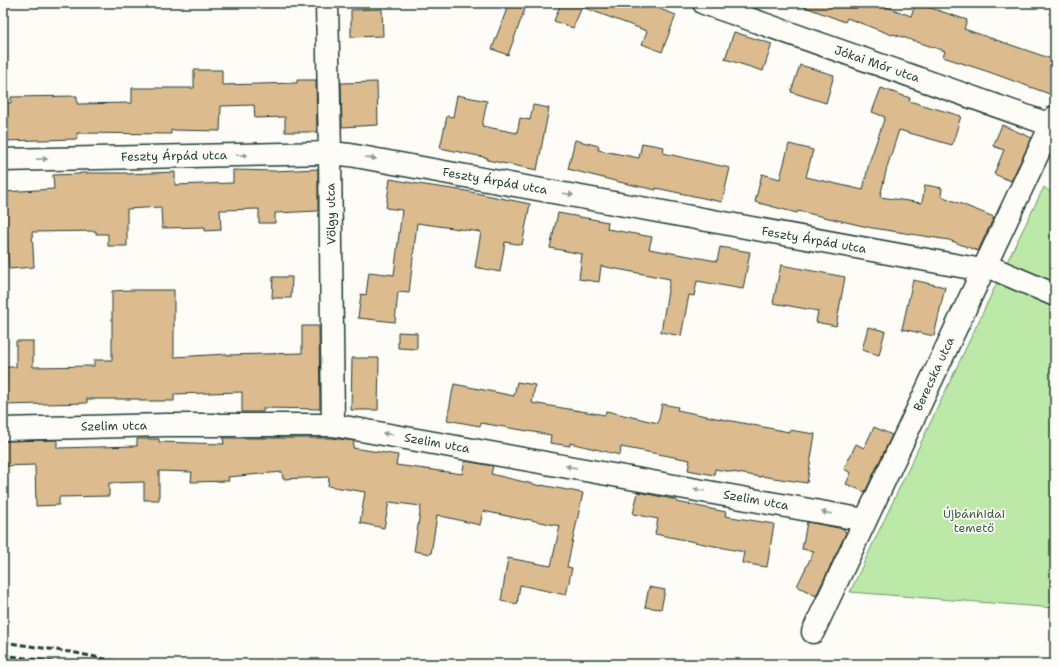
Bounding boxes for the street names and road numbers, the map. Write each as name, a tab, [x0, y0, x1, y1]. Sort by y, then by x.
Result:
street label: Jókai Mór utca	[832, 42, 922, 86]
street label: Feszty Árpád utca	[121, 147, 228, 165]
street label: Feszty Árpád utca	[441, 164, 549, 198]
street label: Völgy utca	[322, 182, 340, 245]
street label: Feszty Árpád utca	[760, 223, 868, 257]
street label: Berecska utca	[910, 334, 958, 414]
street label: Szelim utca	[81, 417, 148, 435]
street label: Szelim utca	[403, 429, 472, 457]
street label: Szelim utca	[722, 486, 791, 514]

